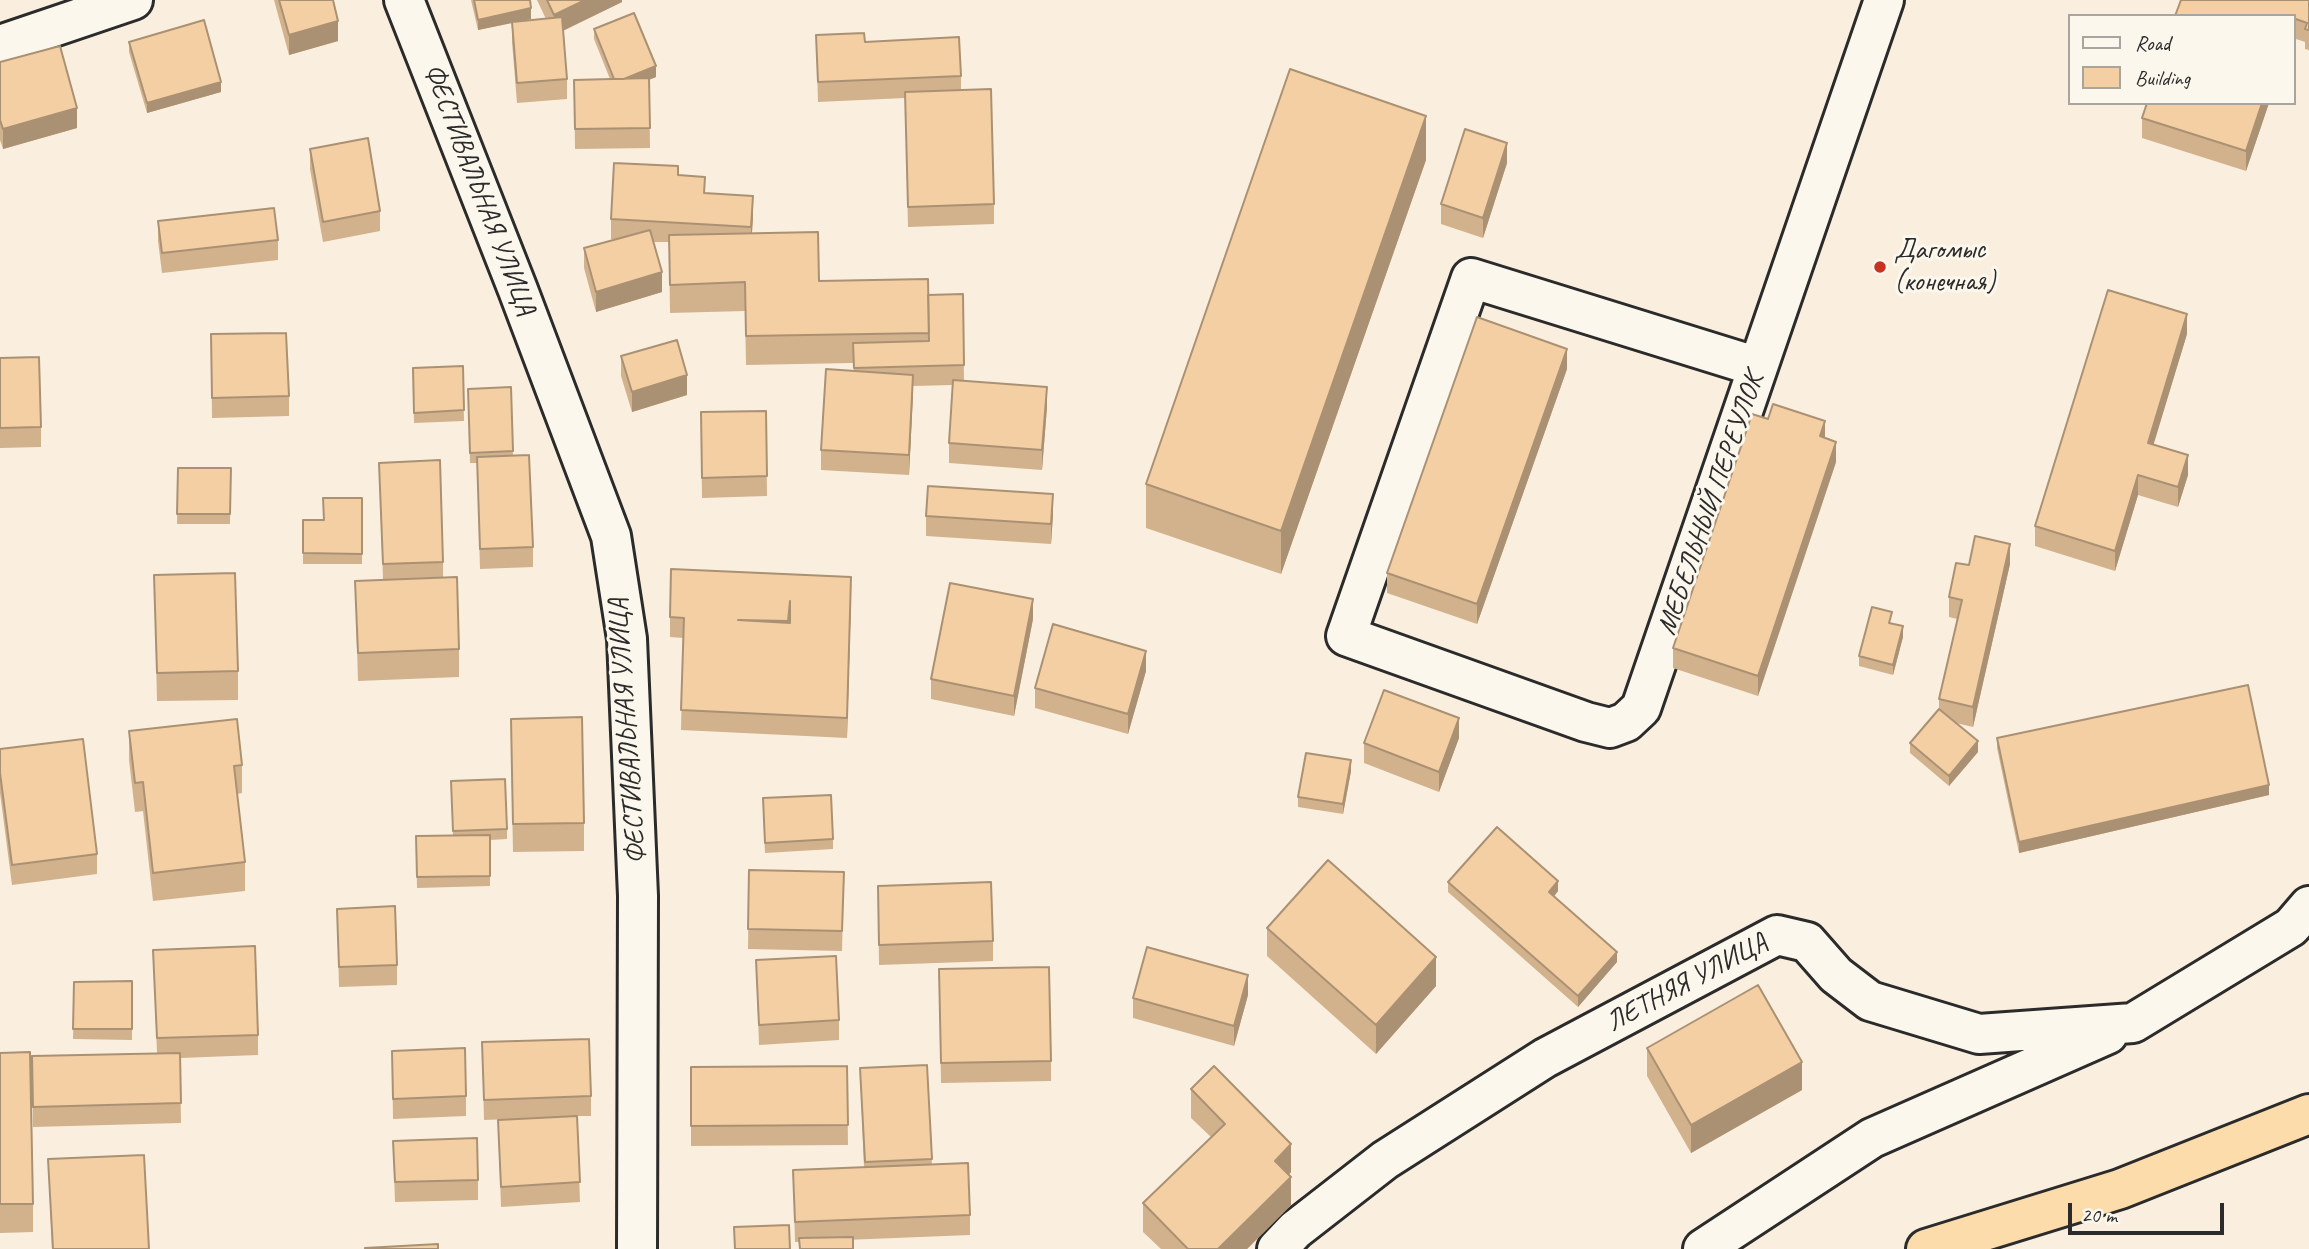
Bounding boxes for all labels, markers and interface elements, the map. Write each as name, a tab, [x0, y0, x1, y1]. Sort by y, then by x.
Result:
legend	[2068, 14, 2295, 105]
text: Road	[2135, 30, 2170, 56]
street label: ФЕСТИВАЛЬНАЯ УЛИЦА	[416, 60, 542, 320]
text: Building	[2135, 65, 2190, 91]
place label: Дагомыс (конечная)	[1894, 234, 1995, 300]
marker: Дагомыс (конечная)	[1872, 259, 1888, 275]
street label: МЕБЕЛЬНЫЙ ПЕРЕУЛОК	[1650, 369, 1772, 639]
street label: ФЕСТИВАЛЬНАЯ УЛИЦА	[602, 597, 654, 865]
street label: ЛЕТНЯЯ УЛИЦА	[1601, 926, 1773, 1040]
scale bar	[2071, 1190, 2227, 1234]
text: 20 m	[2081, 1202, 2117, 1228]

